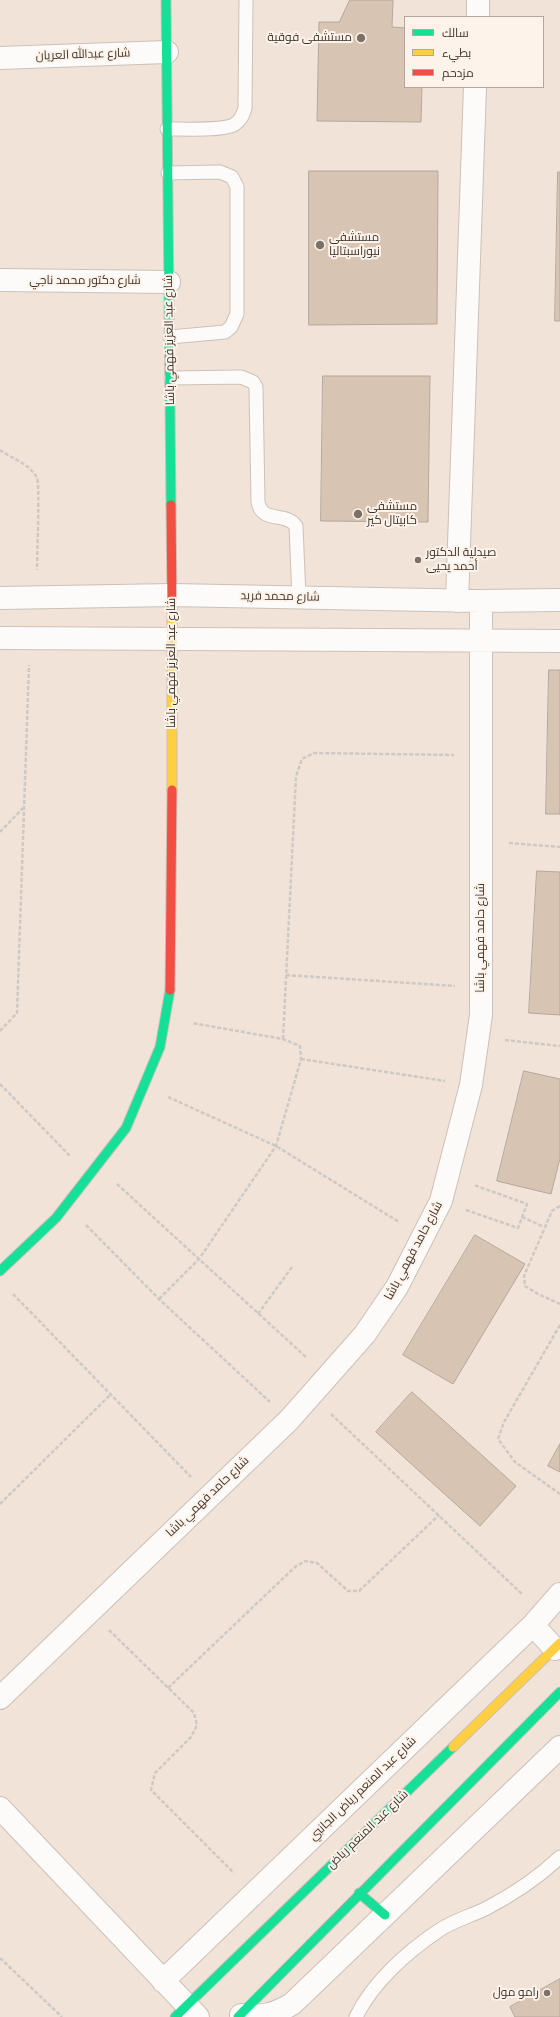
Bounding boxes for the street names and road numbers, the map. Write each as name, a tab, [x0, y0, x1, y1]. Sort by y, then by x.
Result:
street label: شارع عبدالله العريان	[35, 46, 131, 64]
street label: شارع دكتور محمد ناجي	[29, 274, 141, 288]
street label: شارع عبد العزيز فهمي باشا	[162, 275, 178, 405]
street label: شارع محمد فريد	[240, 589, 320, 605]
street label: شارع عبد العزيز فهمي باشا	[165, 598, 179, 728]
street label: شارع حامد فهمي باشا	[474, 883, 488, 993]
street label: شارع حامد فهمي باشا	[382, 1199, 446, 1303]
street label: شارع حامد فهمي باشا	[164, 1454, 252, 1540]
street label: شارع عبد المنعم رياض الجانبي	[306, 1734, 420, 1844]
street label: شارع عبد المنعم رياض	[324, 1788, 412, 1872]

